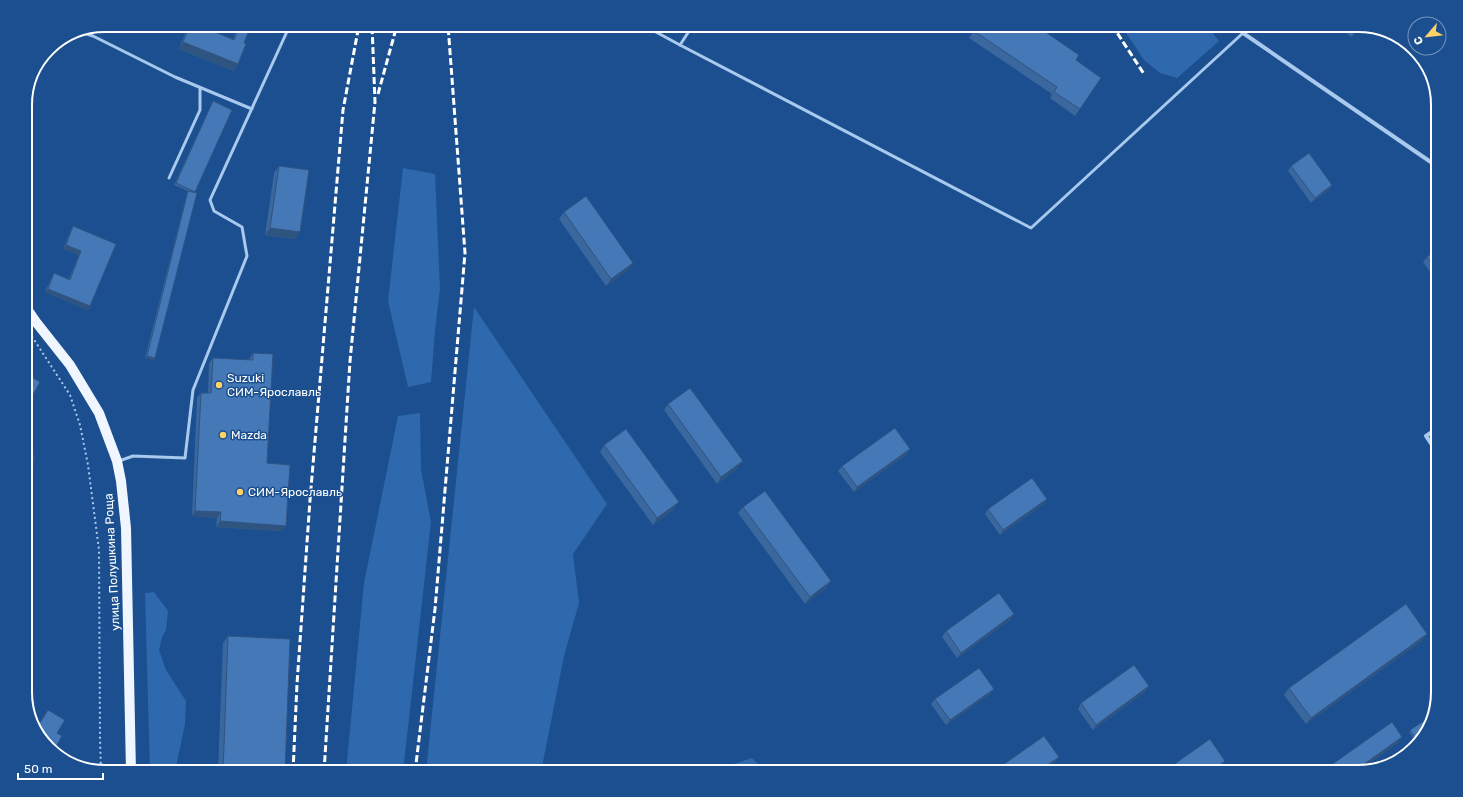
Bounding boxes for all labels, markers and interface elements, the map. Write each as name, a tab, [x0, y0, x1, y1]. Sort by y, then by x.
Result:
north arrow	[1407, 16, 1447, 56]
text: С	[1411, 34, 1426, 47]
place label: Suzuki СИМ-Ярославль	[227, 371, 321, 399]
marker: Suzuki СИМ-Ярославль	[214, 380, 224, 390]
place label: Mazda	[231, 428, 267, 442]
marker: Mazda	[218, 430, 228, 440]
place label: СИМ-Ярославль	[248, 485, 342, 499]
marker: СИМ-Ярославль	[235, 487, 245, 497]
street label: улица Полушкина Роща	[101, 493, 123, 631]
scale bar	[18, 755, 103, 781]
text: 50 m	[24, 762, 52, 776]

